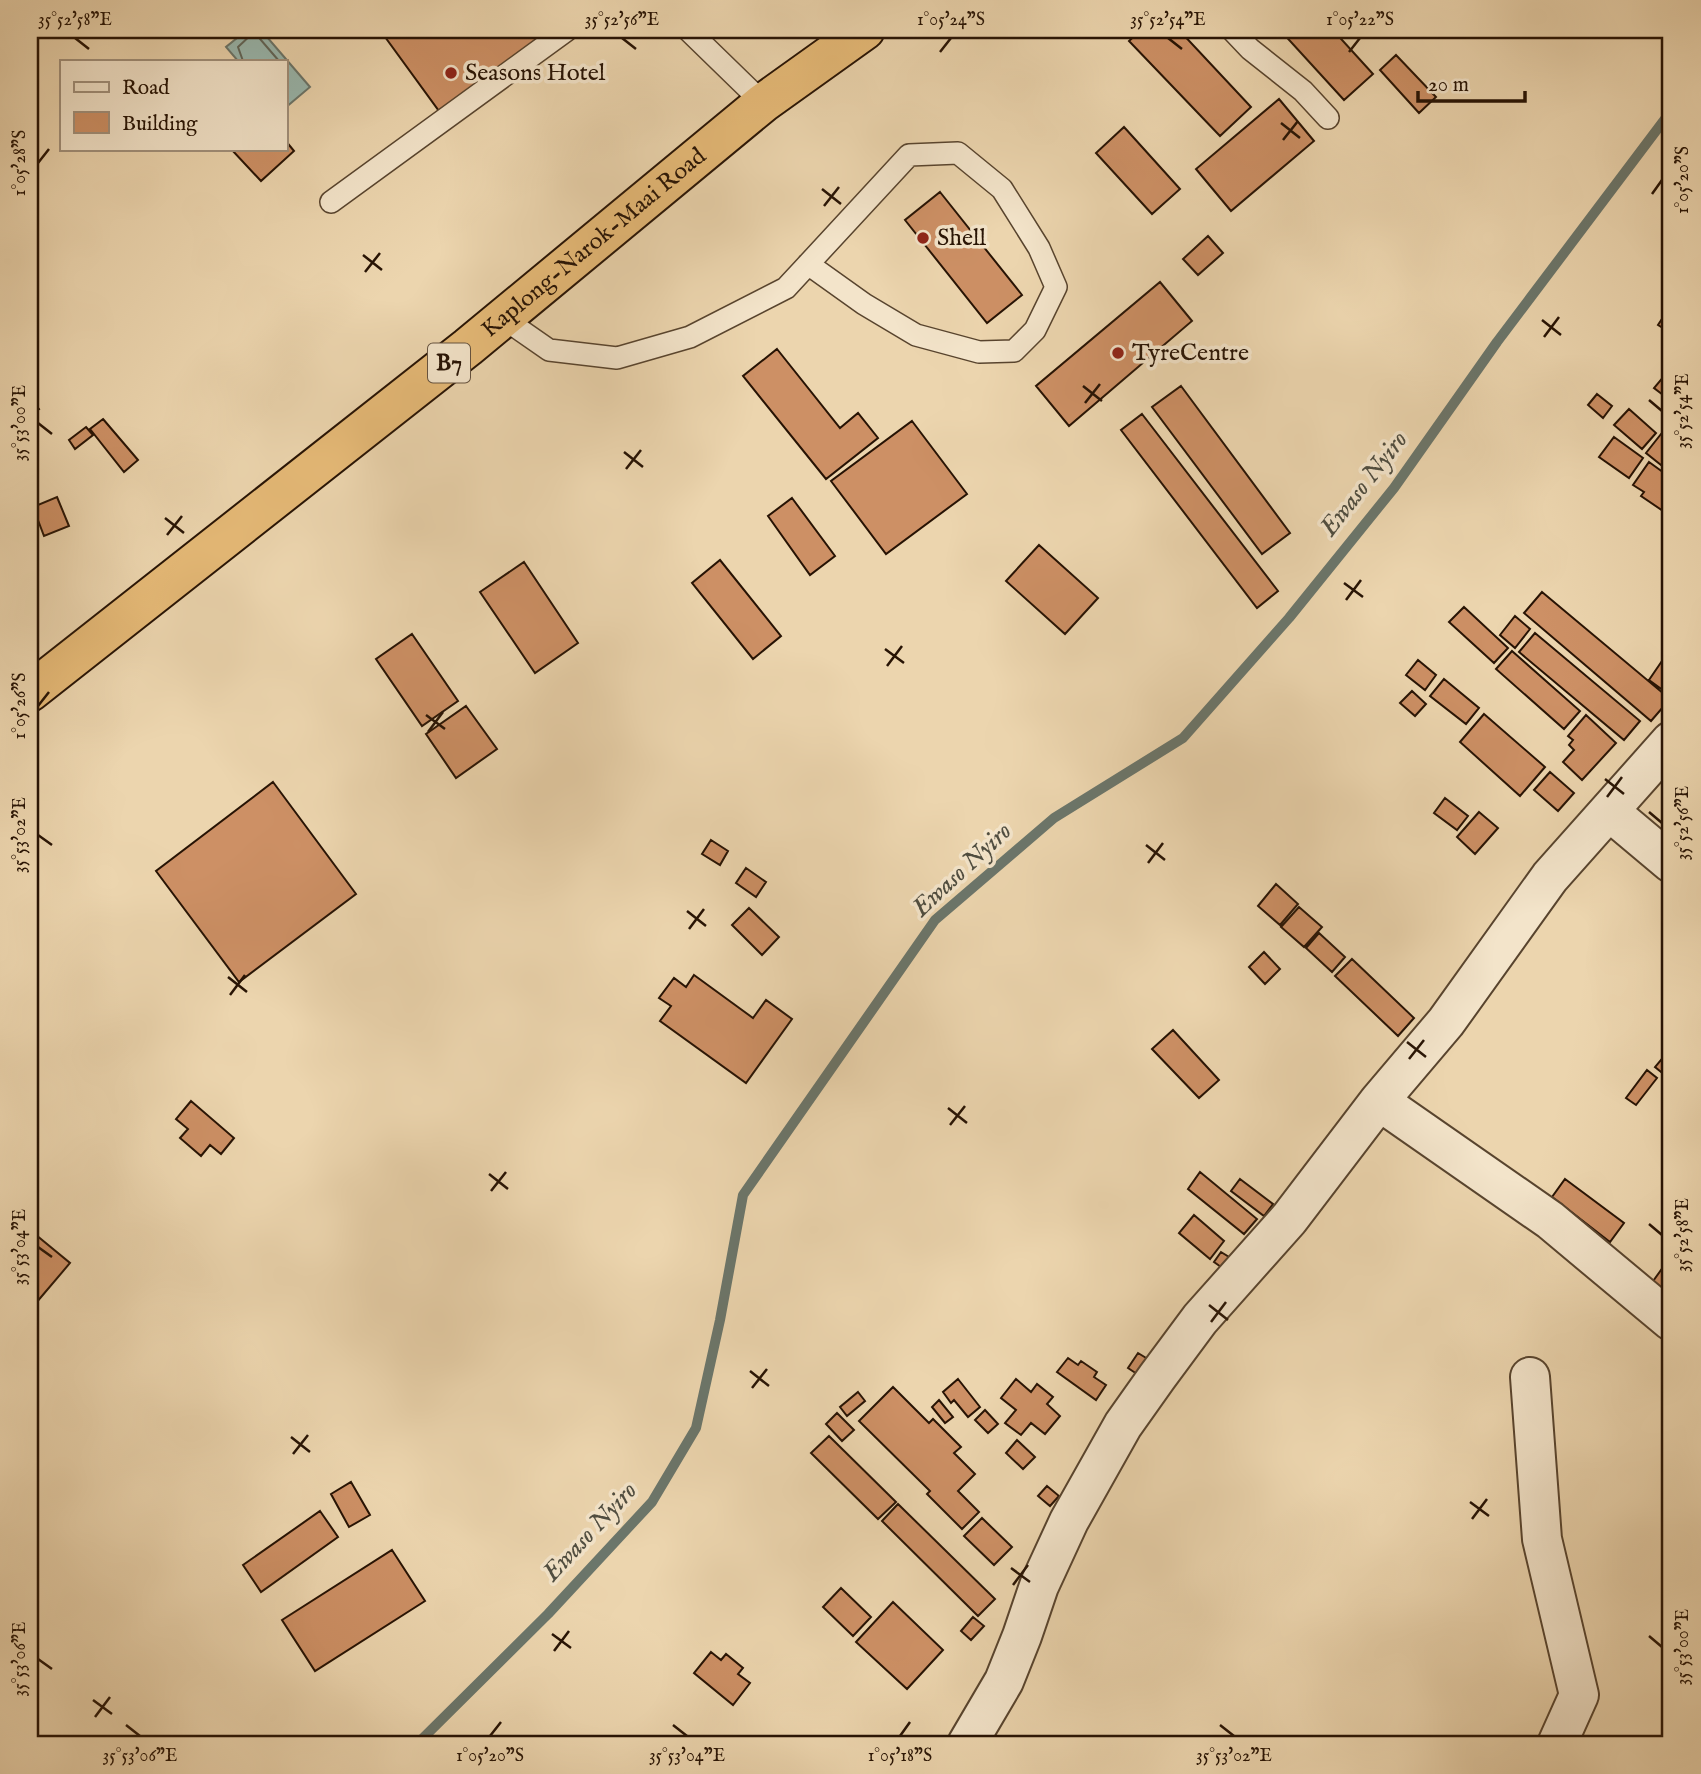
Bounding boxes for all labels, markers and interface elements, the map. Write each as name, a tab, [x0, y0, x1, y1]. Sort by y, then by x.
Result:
text: 35°52'58"E	[38, 9, 112, 32]
text: 35°52'56"E	[585, 9, 659, 32]
text: 1°05'24"S	[917, 9, 985, 32]
text: 35°52'54"E	[1130, 9, 1206, 32]
text: 1°05'22"S	[1326, 9, 1394, 32]
place label: Seasons Hotel	[465, 58, 606, 89]
legend	[60, 60, 287, 150]
scale bar	[1418, 60, 1524, 104]
marker: Seasons Hotel	[443, 65, 459, 81]
text: 20 m	[1428, 72, 1469, 99]
text: Road	[122, 75, 170, 102]
text: Building	[122, 111, 198, 138]
text: 1°05'28"S	[9, 130, 32, 196]
street label: Kaplong-Narok-Maai Road	[475, 141, 713, 345]
text: 1°05'20"S	[1672, 146, 1695, 214]
place label: Shell	[937, 223, 987, 254]
marker: Shell	[915, 230, 931, 246]
place label: TyreCentre	[1132, 338, 1249, 369]
road number: B7	[428, 344, 470, 382]
marker: TyreCentre	[1110, 345, 1126, 361]
text: 35°52'54"E	[1672, 373, 1695, 449]
text: 35°53'00"E	[9, 385, 32, 461]
water label: Ewaso Nyiro	[1312, 425, 1415, 544]
text: 1°05'26"S	[9, 673, 32, 739]
text: 35°52'56"E	[1672, 786, 1695, 860]
text: 35°53'02"E	[9, 797, 32, 873]
water label: Ewaso Nyiro	[904, 815, 1019, 925]
text: 35°52'58"E	[1672, 1198, 1695, 1272]
text: 35°53'04"E	[9, 1209, 32, 1285]
water label: Ewaso Nyiro	[535, 1475, 645, 1590]
text: 35°53'00"E	[1672, 1609, 1695, 1685]
text: 35°53'06"E	[9, 1621, 32, 1697]
text: 35°53'06"E	[102, 1745, 178, 1768]
text: 1°05'20"S	[456, 1745, 524, 1768]
text: 35°53'04"E	[649, 1745, 725, 1768]
text: 1°05'18"S	[868, 1745, 932, 1768]
text: 35°53'02"E	[1196, 1745, 1272, 1768]

